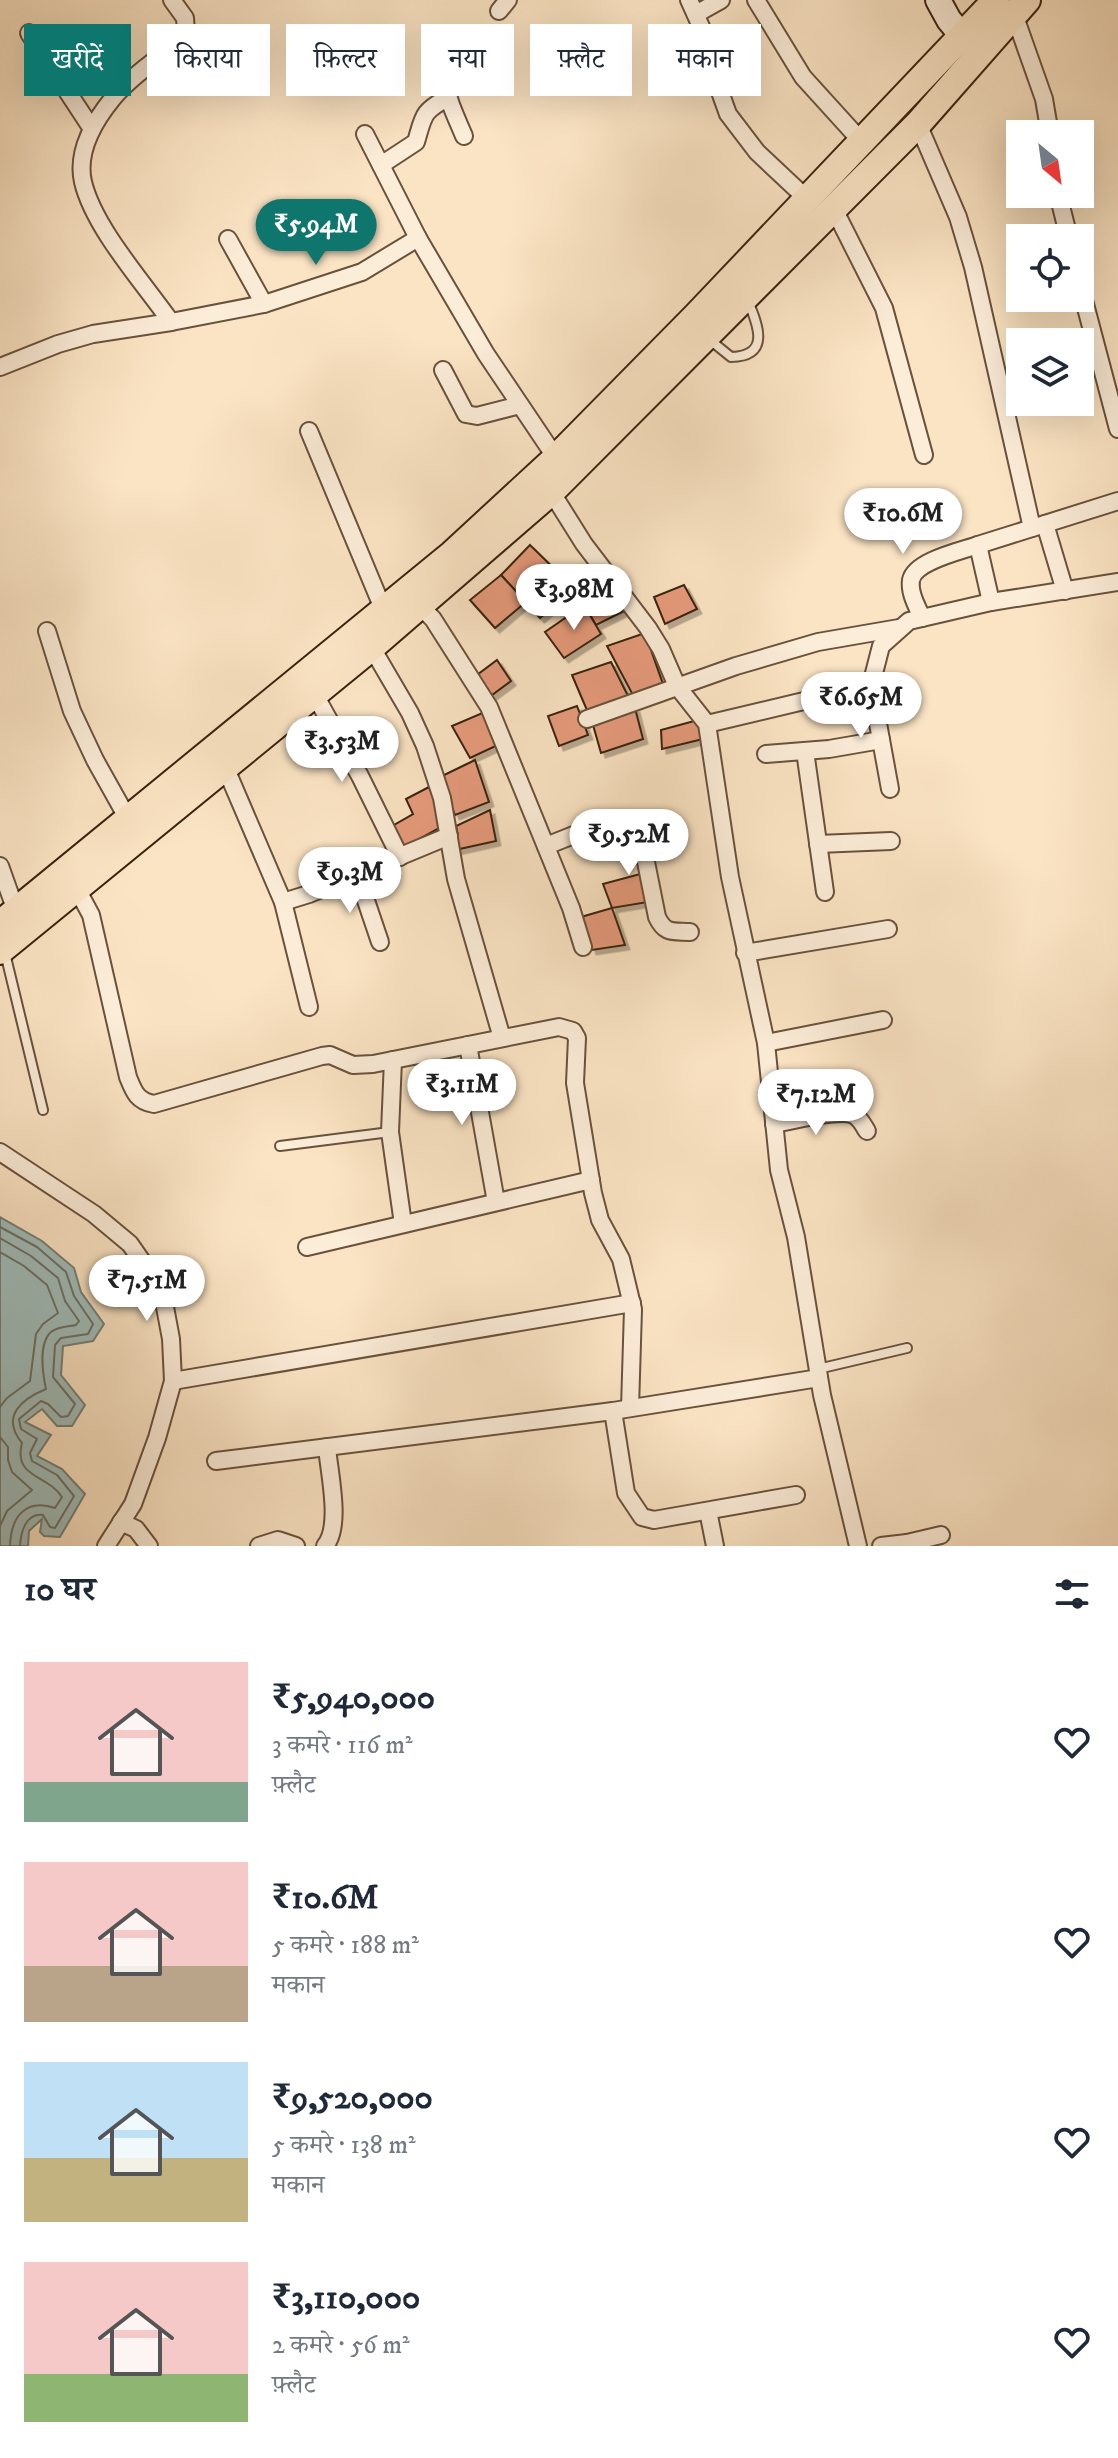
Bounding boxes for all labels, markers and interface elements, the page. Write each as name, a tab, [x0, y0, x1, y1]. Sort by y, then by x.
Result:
chip: खरीदें	[24, 24, 131, 96]
chip: किराया	[147, 24, 270, 96]
chip: फ़िल्टर	[286, 24, 405, 96]
chip: नया	[421, 24, 514, 96]
chip: फ़्लैट	[530, 24, 632, 96]
chip: मकान	[648, 24, 761, 96]
north arrow	[1006, 120, 1094, 208]
map controls	[1006, 120, 1094, 416]
pin: ₹5.94M	[251, 199, 381, 267]
text: ₹5.94M	[274, 208, 358, 241]
button: locate	[1006, 224, 1094, 312]
button: layers	[1006, 328, 1094, 416]
pin: ₹10.6M	[838, 488, 968, 556]
text: ₹10.6M	[862, 497, 944, 530]
pin: ₹3.98M	[509, 564, 639, 632]
text: ₹3.98M	[534, 573, 614, 606]
pin: ₹6.65M	[796, 672, 926, 740]
text: ₹6.65M	[819, 681, 903, 714]
pin: ₹3.53M	[277, 716, 407, 784]
text: ₹3.53M	[304, 725, 380, 758]
pin: ₹9.52M	[564, 809, 694, 877]
text: ₹9.52M	[588, 818, 670, 851]
pin: ₹9.3M	[294, 847, 406, 915]
text: ₹9.3M	[316, 856, 384, 889]
pin: ₹3.11M	[397, 1059, 527, 1127]
text: ₹3.11M	[425, 1068, 499, 1101]
pin: ₹7.12M	[751, 1069, 881, 1137]
text: ₹7.12M	[776, 1078, 856, 1111]
pin: ₹7.51M	[82, 1255, 212, 1323]
text: ₹7.51M	[107, 1264, 187, 1297]
text: 10 घर	[24, 1569, 96, 1611]
icon: filters	[1050, 1572, 1094, 1616]
text: ₹5,940,000	[272, 1677, 435, 1719]
icon: home	[88, 1694, 184, 1790]
icon: heart	[1050, 1720, 1094, 1764]
text: 3 कमरे · 116 m²	[272, 1729, 413, 1762]
text: फ़्लैट	[272, 1769, 315, 1802]
text: ₹10.6M	[272, 1877, 379, 1919]
icon: home	[88, 1894, 184, 1990]
icon: heart	[1050, 1920, 1094, 1964]
text: 5 कमरे · 188 m²	[272, 1929, 419, 1962]
text: मकान	[272, 1969, 325, 2002]
text: ₹9,520,000	[272, 2077, 433, 2119]
icon: home	[88, 2094, 184, 2190]
icon: heart	[1050, 2120, 1094, 2164]
text: 5 कमरे · 138 m²	[272, 2129, 416, 2162]
text: मकान	[272, 2169, 325, 2202]
text: ₹3,110,000	[272, 2277, 420, 2319]
icon: home	[88, 2294, 184, 2390]
icon: heart	[1050, 2320, 1094, 2364]
text: 2 कमरे · 56 m²	[272, 2329, 410, 2362]
text: फ़्लैट	[272, 2369, 315, 2402]

